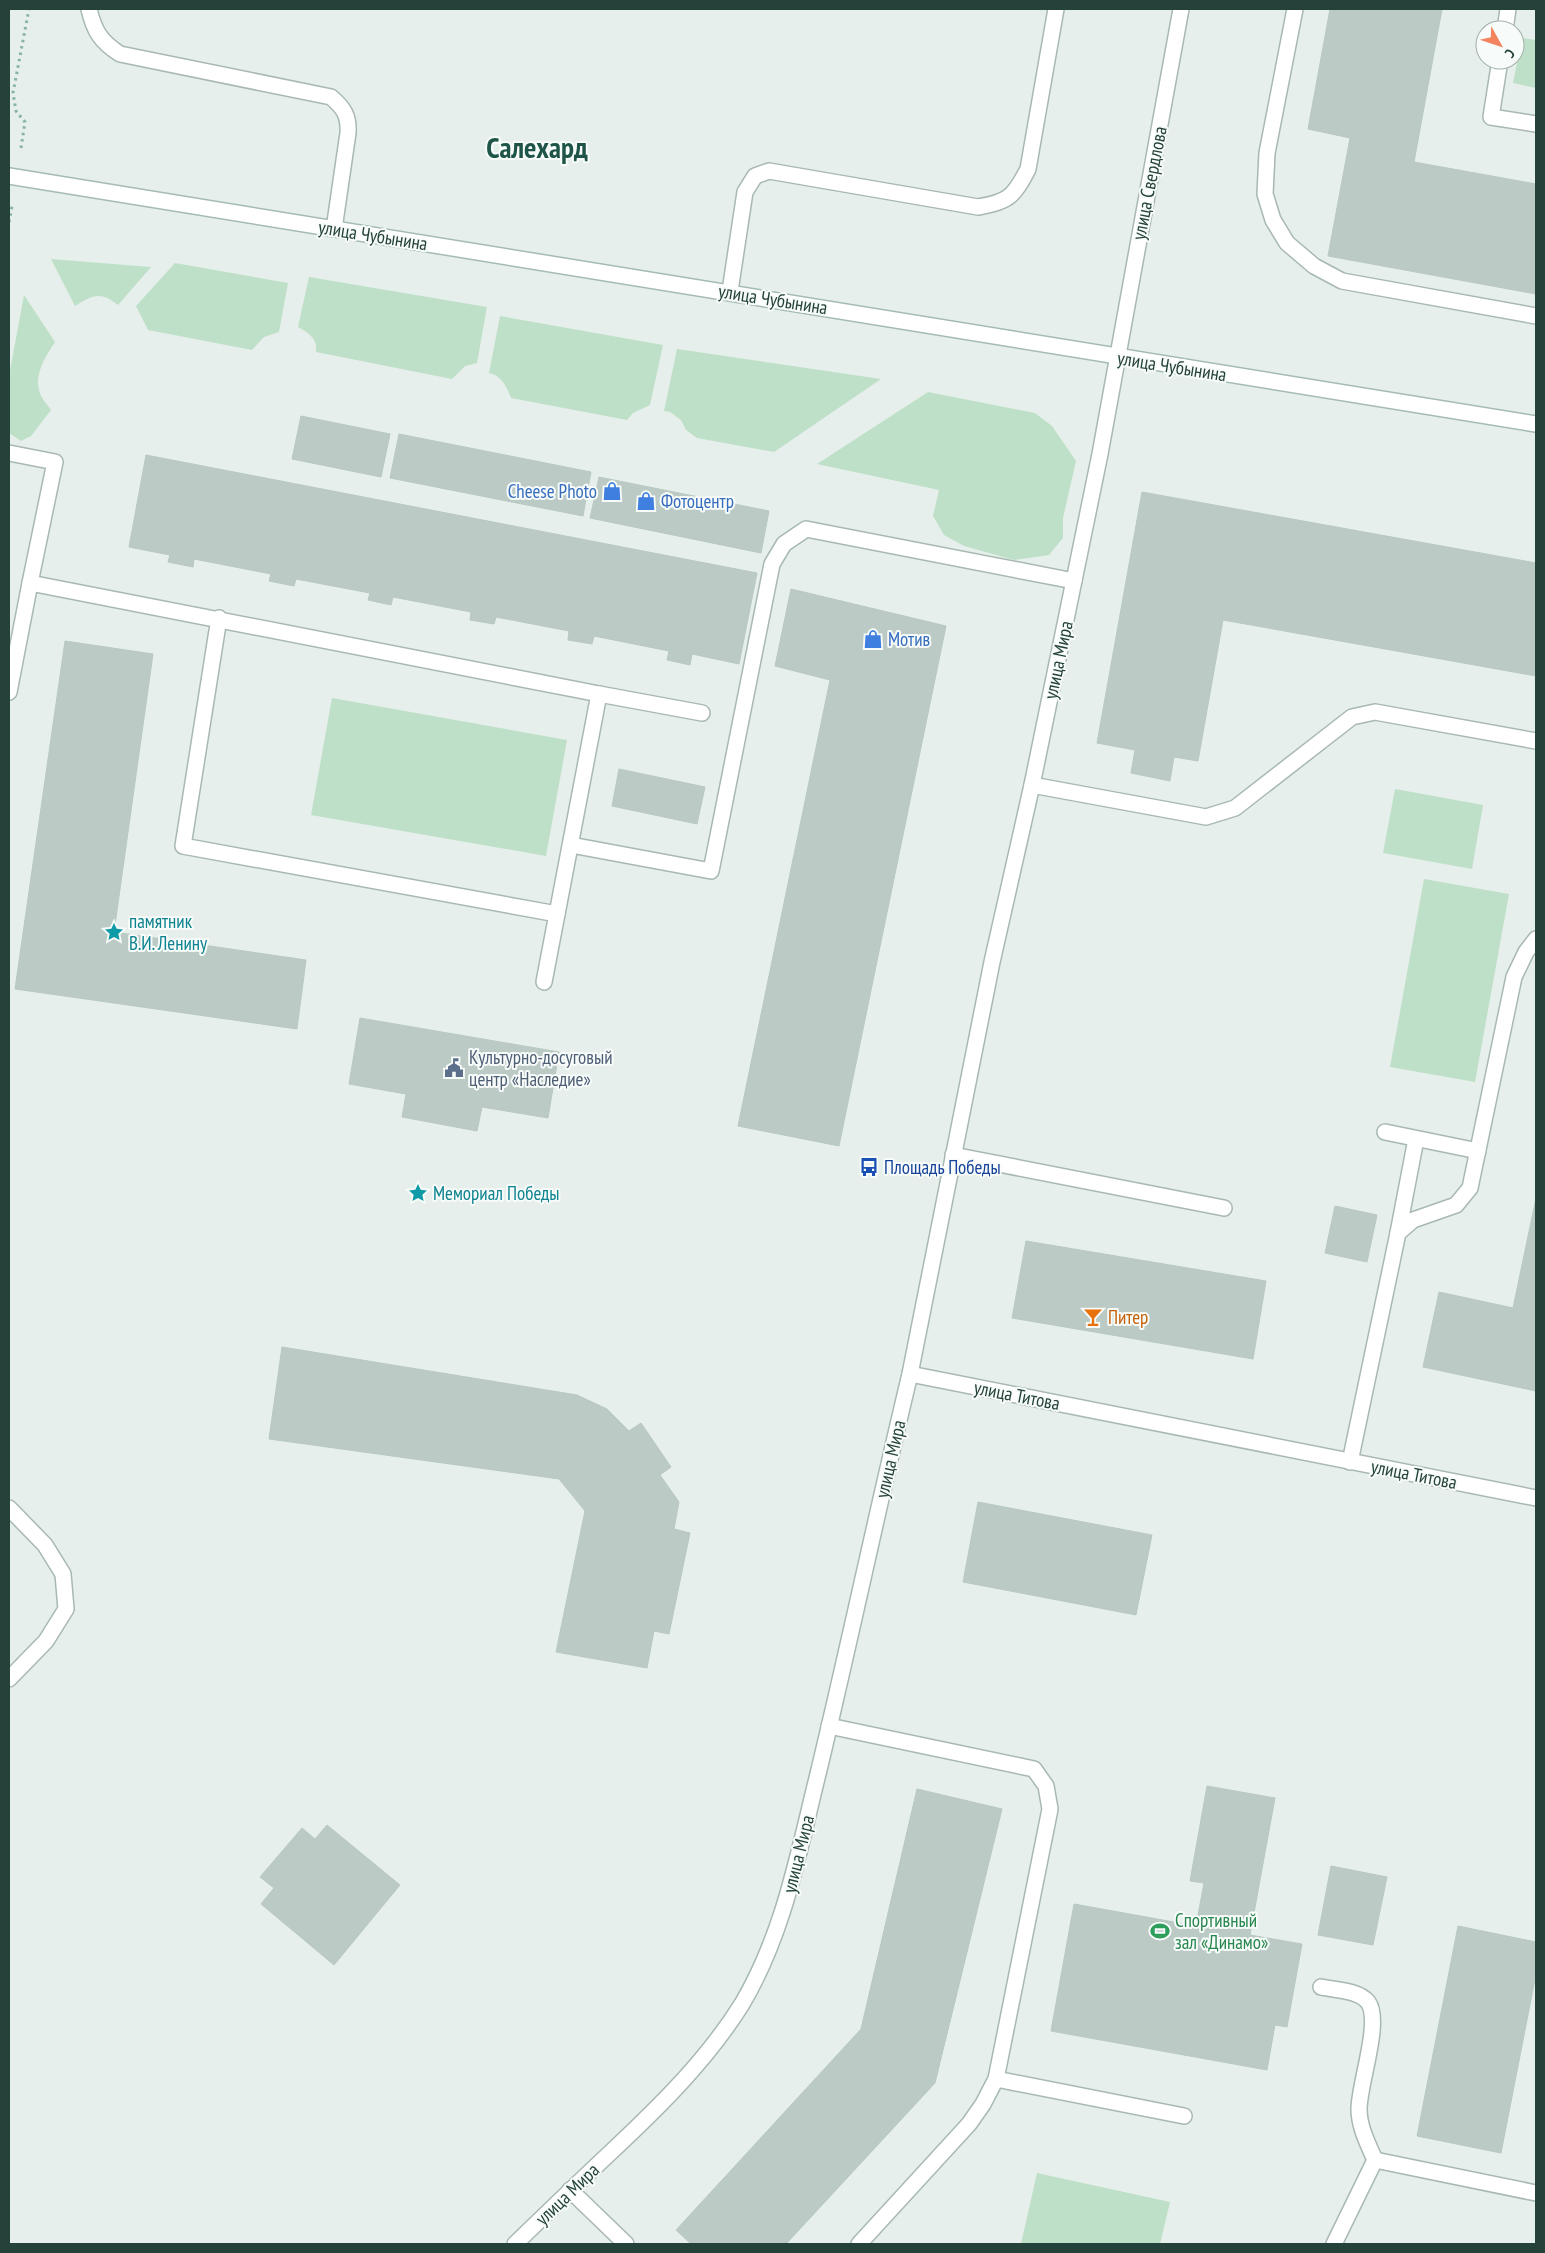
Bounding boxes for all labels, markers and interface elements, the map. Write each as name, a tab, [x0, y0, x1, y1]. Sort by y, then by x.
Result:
north arrow	[1475, 20, 1525, 70]
text: С	[1501, 45, 1519, 62]
street label: улица Свердлова	[1126, 124, 1172, 242]
district label: Салехард	[486, 128, 588, 166]
street label: улица Чубынина	[317, 215, 429, 255]
street label: улица Чубынина	[717, 279, 829, 319]
street label: улица Чубынина	[1116, 346, 1228, 386]
place label: Cheese Photo	[508, 479, 597, 503]
shop icon: Cheese Photo	[601, 480, 623, 502]
place label: Фотоцентр	[661, 489, 734, 513]
shop icon: Фотоцентр	[635, 490, 657, 512]
street label: улица Мира	[1038, 619, 1078, 701]
place label: Мотив	[888, 627, 930, 651]
shop icon: Мотив	[862, 628, 884, 650]
place label: памятник В.И. Ленину	[129, 909, 208, 955]
place icon: памятник В.И. Ленину	[103, 921, 125, 943]
place label: Культурно-досуговый центр «Наследие»	[469, 1045, 613, 1091]
public building icon: Культурно-досуговый центр «Наследие»	[443, 1057, 465, 1079]
place label: Площадь Победы	[884, 1155, 1001, 1179]
bus stop icon: Площадь Победы	[858, 1156, 880, 1178]
place label: Мемориал Победы	[433, 1181, 560, 1205]
place icon: Мемориал Победы	[407, 1182, 429, 1204]
place label: Питер	[1108, 1305, 1148, 1329]
bar icon: Питер	[1082, 1306, 1104, 1328]
street label: улица Титова	[972, 1375, 1062, 1415]
street label: улица Мира	[869, 1418, 911, 1500]
street label: улица Титова	[1369, 1454, 1459, 1494]
street label: улица Мира	[777, 1813, 819, 1895]
place label: Спортивный зал «Динамо»	[1175, 1908, 1268, 1954]
sports icon: Спортивный зал «Динамо»	[1149, 1920, 1171, 1942]
street label: улица Мира	[530, 2158, 604, 2230]

